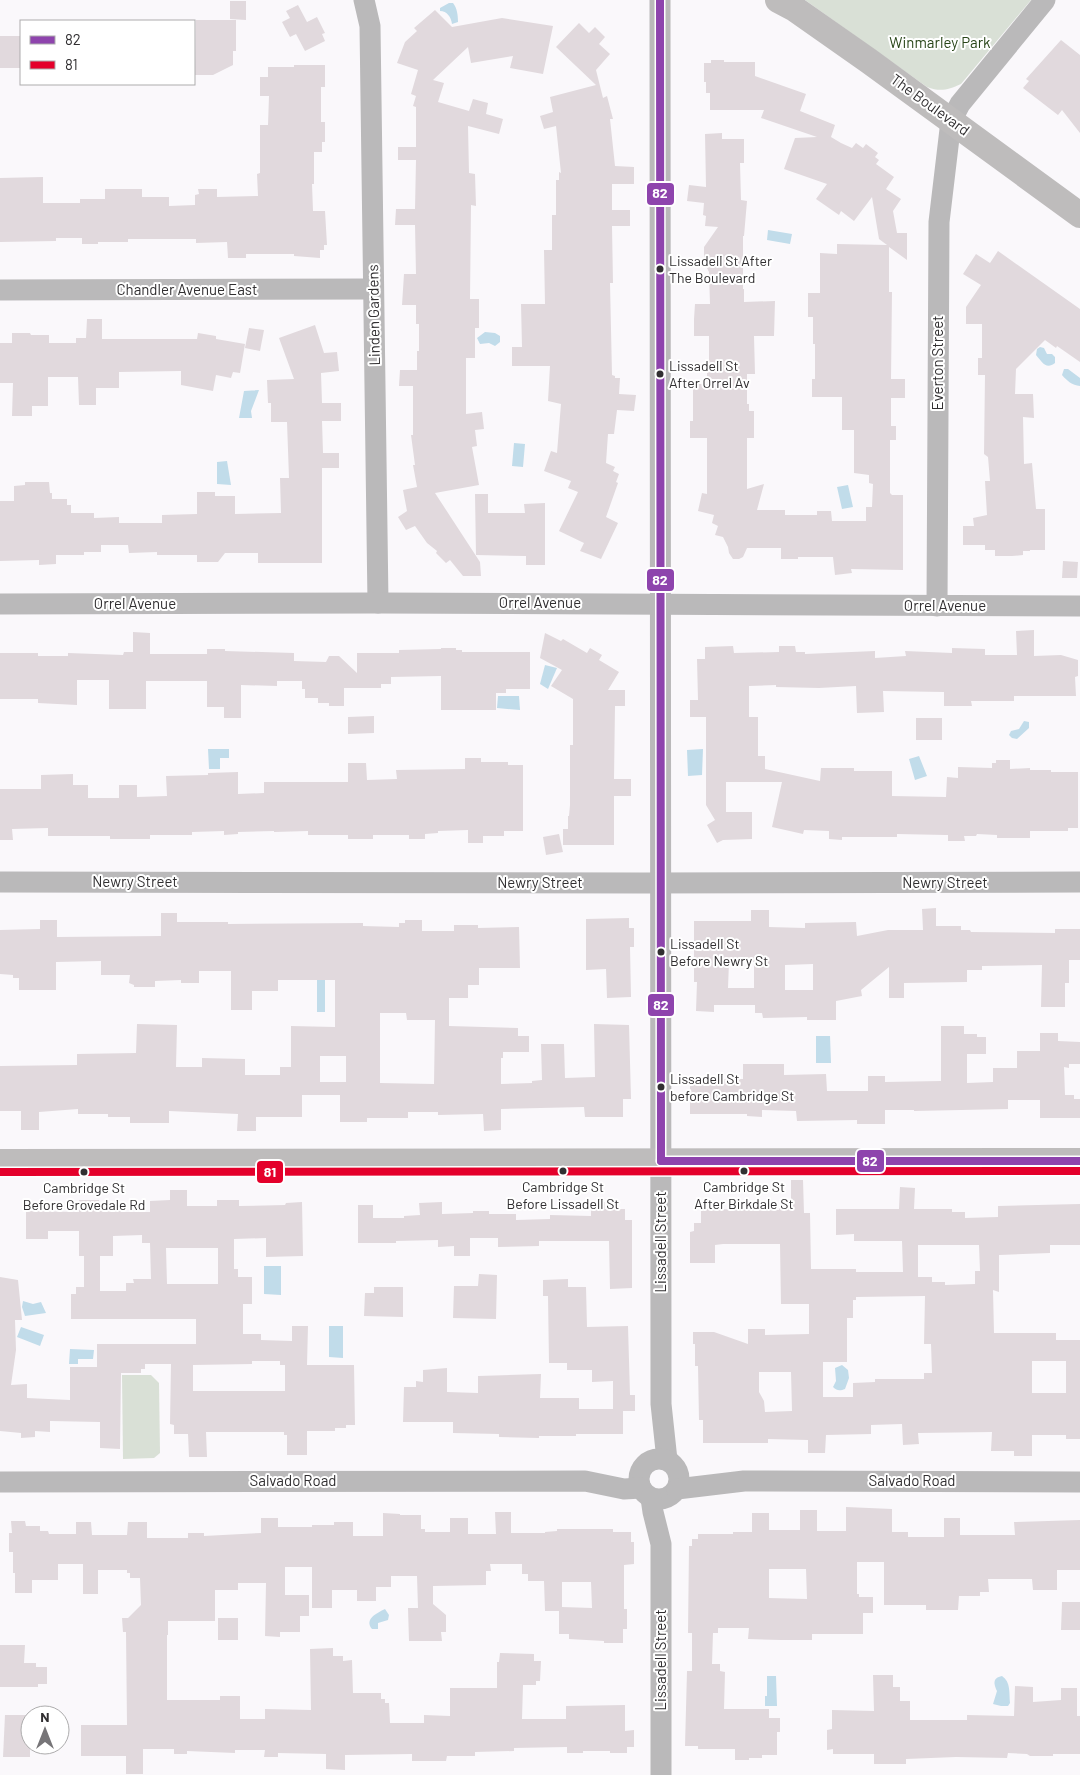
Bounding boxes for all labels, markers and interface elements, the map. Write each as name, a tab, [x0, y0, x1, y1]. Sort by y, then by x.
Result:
legend	[20, 20, 195, 85]
text: 82	[65, 30, 81, 48]
park label: Winmarley Park	[889, 33, 991, 51]
text: 81	[65, 55, 78, 73]
street label: The Boulevard	[888, 70, 973, 139]
line badge: 82	[646, 182, 675, 206]
text: 82	[652, 184, 668, 201]
place label: Lissadell St After The Boulevard	[669, 252, 772, 286]
street label: Linden Gardens	[363, 264, 383, 366]
marker: Lissadell St After The Boulevard	[655, 264, 665, 274]
street label: Chandler Avenue East	[116, 280, 258, 298]
street label: Everton Street	[928, 315, 946, 411]
place label: Lissadell St After Orrel Av	[669, 357, 750, 391]
marker: Lissadell St After Orrel Av	[655, 369, 665, 379]
line badge: 82	[646, 568, 675, 592]
text: 82	[652, 571, 668, 588]
street label: Orrel Avenue	[499, 593, 581, 611]
street label: Orrel Avenue	[94, 594, 176, 612]
street label: Orrel Avenue	[904, 596, 986, 614]
street label: Newry Street	[92, 872, 178, 890]
street label: Newry Street	[497, 873, 583, 891]
street label: Newry Street	[902, 873, 988, 891]
place label: Lissadell St Before Newry St	[670, 935, 768, 969]
marker: Lissadell St Before Newry St	[656, 947, 666, 957]
line badge: 82	[647, 993, 675, 1017]
text: 82	[653, 996, 669, 1013]
place label: Lissadell St before Cambridge St	[670, 1070, 794, 1104]
marker: Lissadell St before Cambridge St	[656, 1082, 666, 1092]
line badge: 82	[856, 1149, 885, 1173]
text: 82	[862, 1152, 878, 1169]
line badge: 81	[256, 1160, 284, 1184]
text: 81	[264, 1163, 276, 1180]
marker: Cambridge St Before Lissadell St	[558, 1166, 568, 1176]
marker: Cambridge St After Birkdale St	[739, 1166, 749, 1176]
marker: Cambridge St Before Grovedale Rd	[79, 1167, 89, 1177]
place label: Cambridge St Before Lissadell St	[507, 1178, 619, 1212]
place label: Cambridge St After Birkdale St	[694, 1178, 794, 1212]
place label: Cambridge St Before Grovedale Rd	[23, 1179, 145, 1213]
street label: Lissadell Street	[651, 1191, 669, 1293]
street label: Salvado Road	[249, 1471, 337, 1489]
street label: Salvado Road	[868, 1471, 956, 1489]
street label: Lissadell Street	[651, 1609, 669, 1711]
north arrow	[20, 1705, 70, 1755]
text: N	[40, 1708, 50, 1725]

